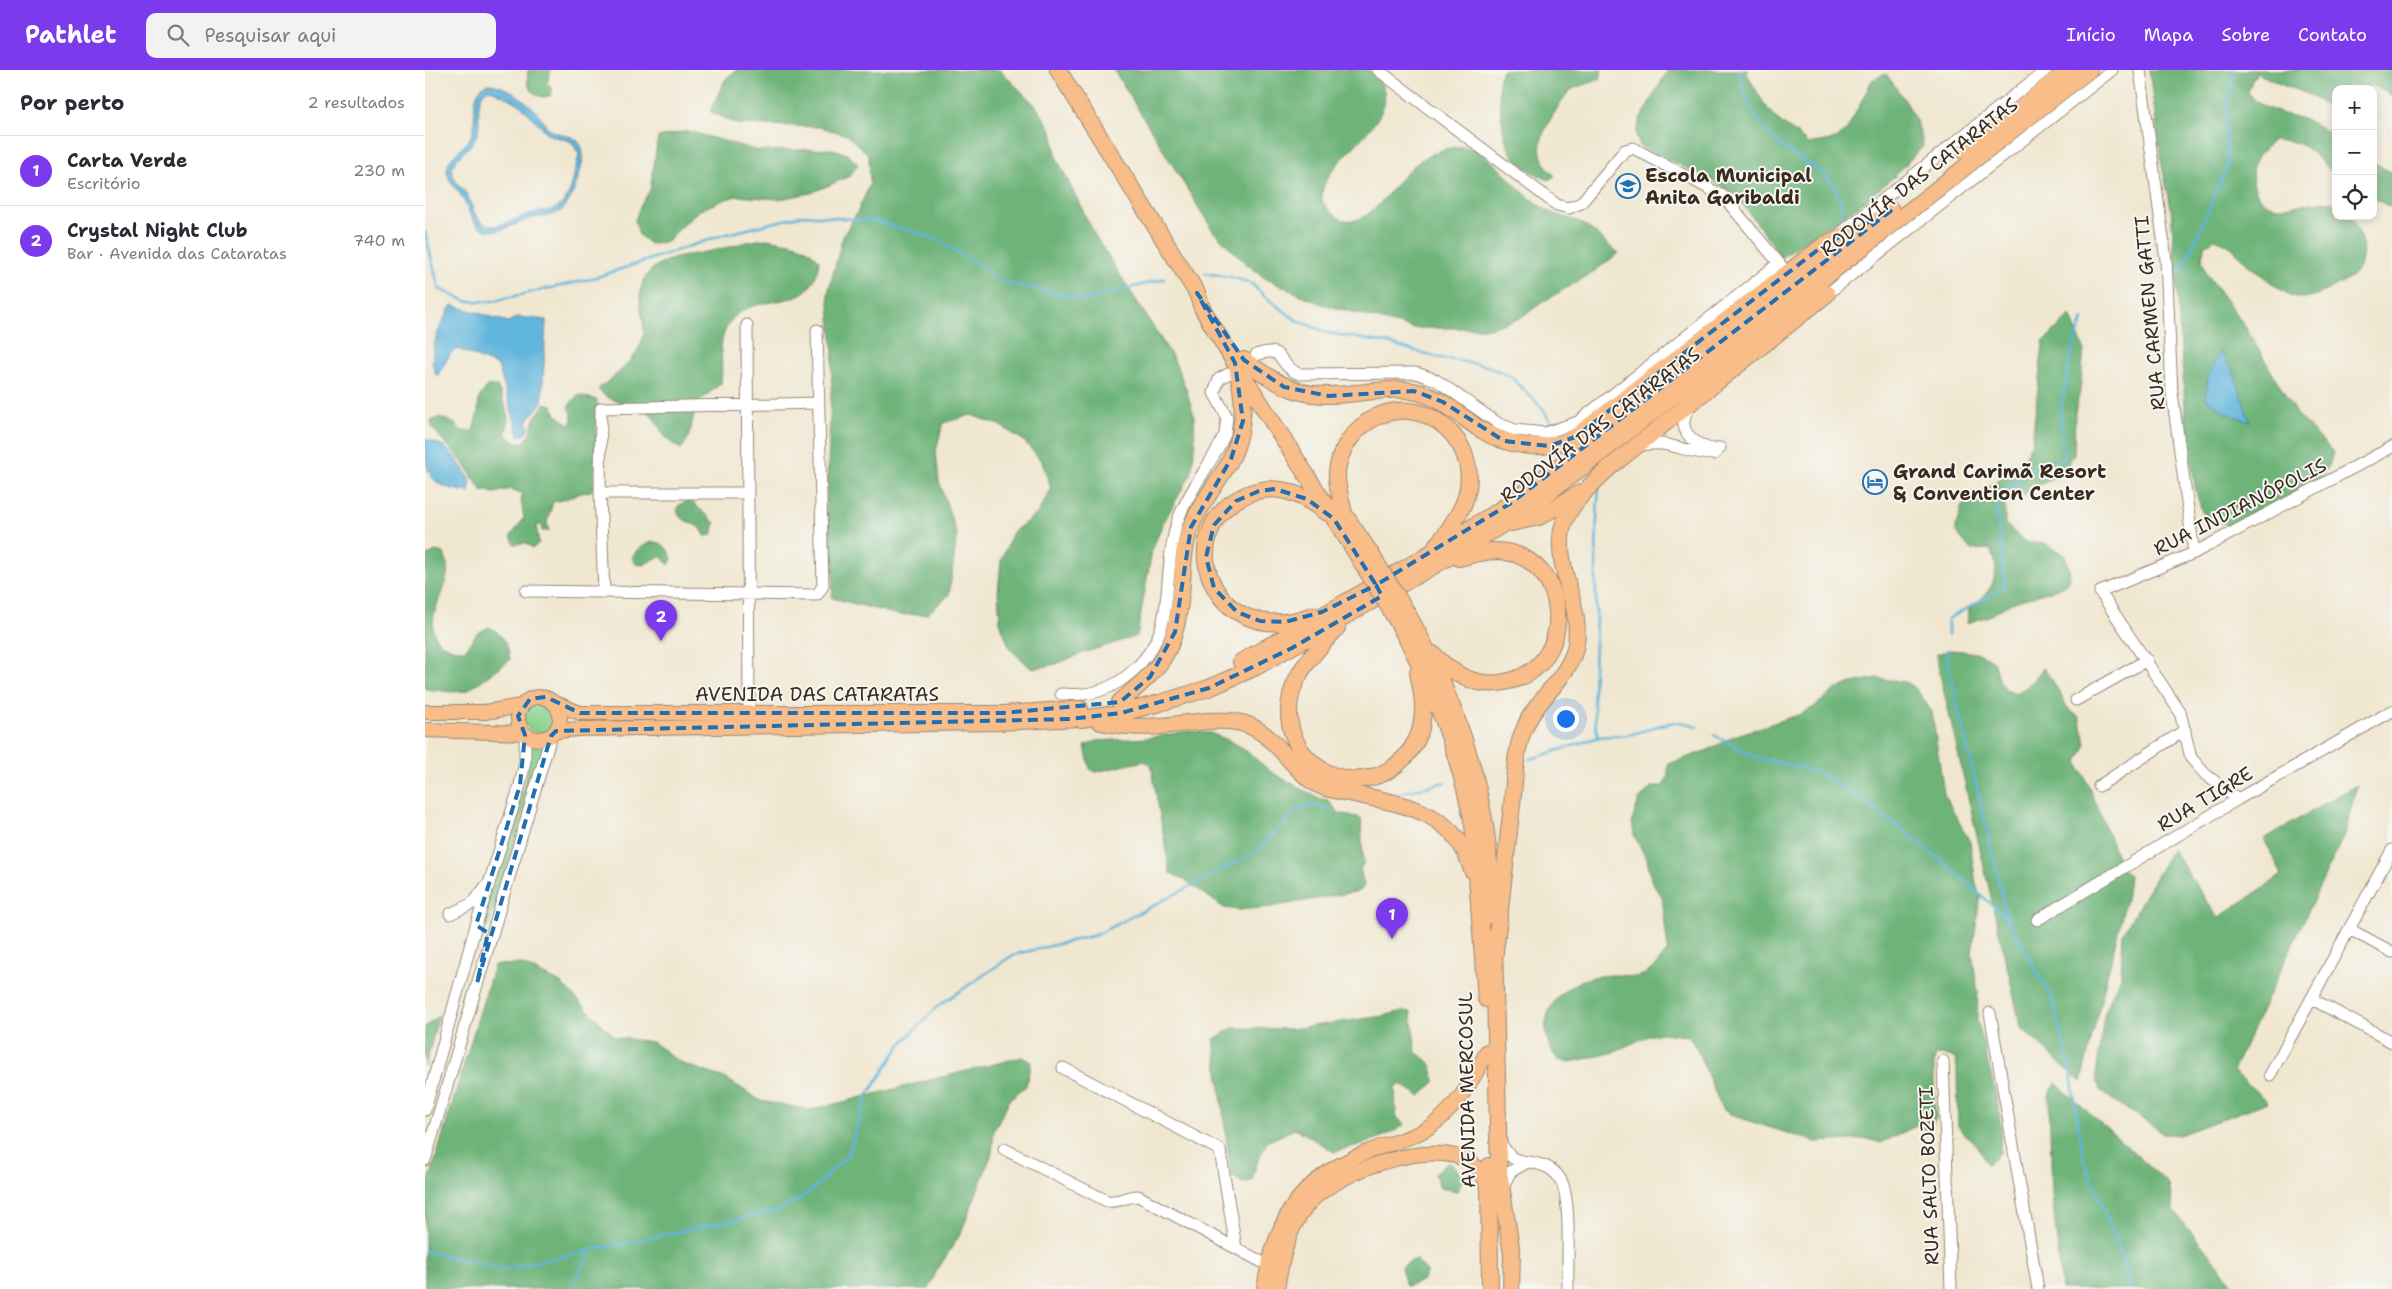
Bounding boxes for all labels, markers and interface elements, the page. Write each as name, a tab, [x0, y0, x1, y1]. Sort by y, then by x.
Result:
search box	[146, 13, 496, 58]
text: Pathlet	[25, 19, 116, 51]
icon: search	[164, 21, 192, 49]
text: Pesquisar aqui	[204, 23, 336, 48]
text: Início	[2066, 23, 2116, 47]
text: Mapa	[2144, 23, 2193, 47]
text: Sobre	[2221, 23, 2270, 47]
text: Contato	[2298, 23, 2367, 47]
map controls	[2332, 85, 2377, 220]
button: +	[2332, 85, 2377, 130]
text: Por perto	[20, 89, 124, 117]
street label: RODOVÍA DAS CATARATAS	[1814, 91, 2023, 262]
text: 2 resultados	[307, 92, 405, 113]
button: −	[2332, 130, 2377, 175]
text: Carta Verde	[67, 148, 187, 173]
text: 1	[32, 160, 40, 181]
text: 230 m	[353, 160, 405, 181]
place label: Escola Municipal Anita Garibaldi	[1645, 163, 1812, 210]
text: Escritório	[67, 173, 140, 194]
school or university icon: Escola Municipal Anita Garibaldi	[1615, 173, 1641, 199]
button: locate	[2332, 175, 2377, 220]
street label: RUA CARMEN GATTI	[2129, 214, 2171, 412]
text: Crystal Night Club	[67, 218, 248, 243]
text: 2	[30, 230, 42, 251]
text: 740 m	[353, 230, 405, 251]
text: Bar · Avenida das Cataratas	[67, 243, 287, 264]
street label: RODOVÍA DAS CATARATAS	[1494, 341, 1705, 508]
street label: RUA INDIANÓPOLIS	[2149, 452, 2331, 561]
place label: Grand Carimã Resort & Convention Center	[1893, 459, 2106, 506]
hotel icon: Grand Carimã Resort & Convention Center	[1862, 469, 1888, 495]
pin: 2	[645, 600, 677, 641]
street label: AVENIDA DAS CATARATAS	[695, 682, 939, 707]
your location	[1553, 706, 1579, 732]
street label: RUA TIGRE	[2153, 761, 2257, 837]
pin: 1	[1376, 898, 1408, 939]
street label: AVENIDA MERCOSUL	[1453, 992, 1481, 1188]
street label: RUA SALTO BOZETI	[1913, 1086, 1945, 1266]

